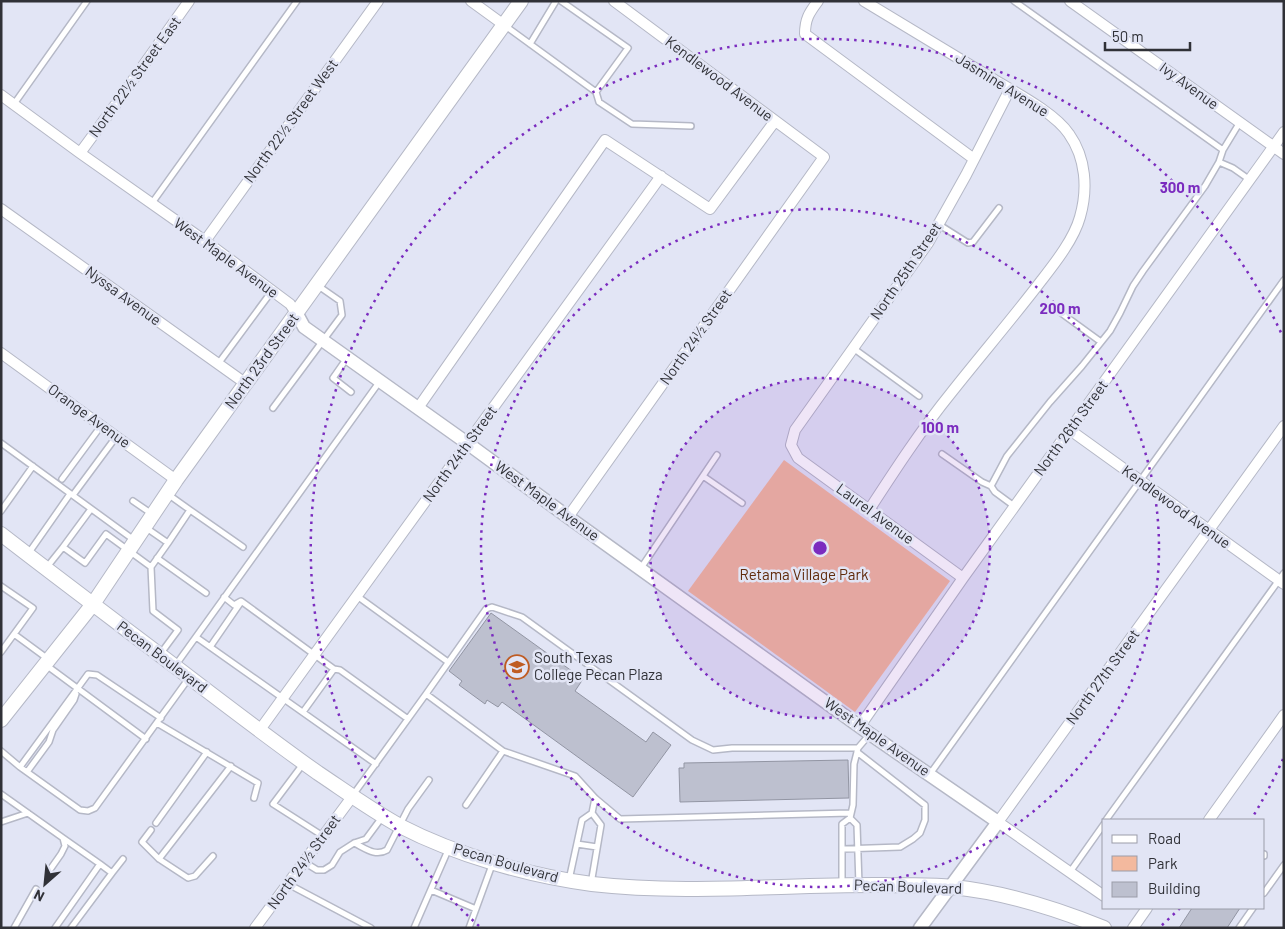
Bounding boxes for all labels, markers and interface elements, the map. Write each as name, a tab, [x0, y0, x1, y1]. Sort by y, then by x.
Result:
street label: North 22½ Street East	[84, 13, 184, 140]
scale bar	[1105, 20, 1190, 52]
text: 50 m	[1112, 27, 1144, 45]
street label: Kendlewood Avenue	[662, 32, 777, 125]
street label: Jasmine Avenue	[953, 48, 1052, 120]
street label: North 22½ Street West	[239, 55, 341, 186]
street label: Ivy Avenue	[1157, 58, 1223, 113]
text: 300 m	[1160, 178, 1200, 196]
street label: West Maple Avenue	[171, 213, 282, 301]
street label: North 25th Street	[866, 218, 944, 323]
street label: Nyssa Avenue	[82, 262, 165, 329]
street label: North 24½ Street	[655, 285, 735, 388]
text: 200 m	[1039, 299, 1081, 317]
street label: North 23rd Street	[220, 309, 302, 412]
street label: North 26th Street	[1029, 376, 1111, 479]
street label: Orange Avenue	[45, 379, 134, 451]
street label: North 24th Street	[418, 402, 500, 505]
text: 100 m	[921, 418, 959, 436]
street label: West Maple Avenue	[492, 456, 603, 544]
street label: Kendlewood Avenue	[1119, 461, 1235, 552]
street label: Laurel Avenue	[833, 479, 918, 547]
centre of rings	[811, 539, 829, 557]
park label: Retama Village Park	[740, 565, 869, 583]
street label: Pecan Boulevard	[114, 616, 211, 696]
street label: North 27th Street	[1062, 625, 1143, 727]
place label: South Texas College Pecan Plaza	[534, 648, 663, 683]
school or university icon: South Texas College Pecan Plaza	[504, 654, 530, 680]
street label: West Maple Avenue	[821, 693, 934, 779]
street label: North 24½ Street	[263, 811, 344, 912]
legend	[1102, 819, 1265, 909]
text: Road	[1148, 829, 1181, 847]
street label: Pecan Boulevard	[452, 838, 561, 886]
text: Park	[1148, 854, 1178, 872]
north arrow	[20, 859, 70, 909]
street label: Pecan Boulevard	[854, 875, 962, 897]
text: Building	[1148, 879, 1201, 897]
text: N	[31, 886, 47, 906]

